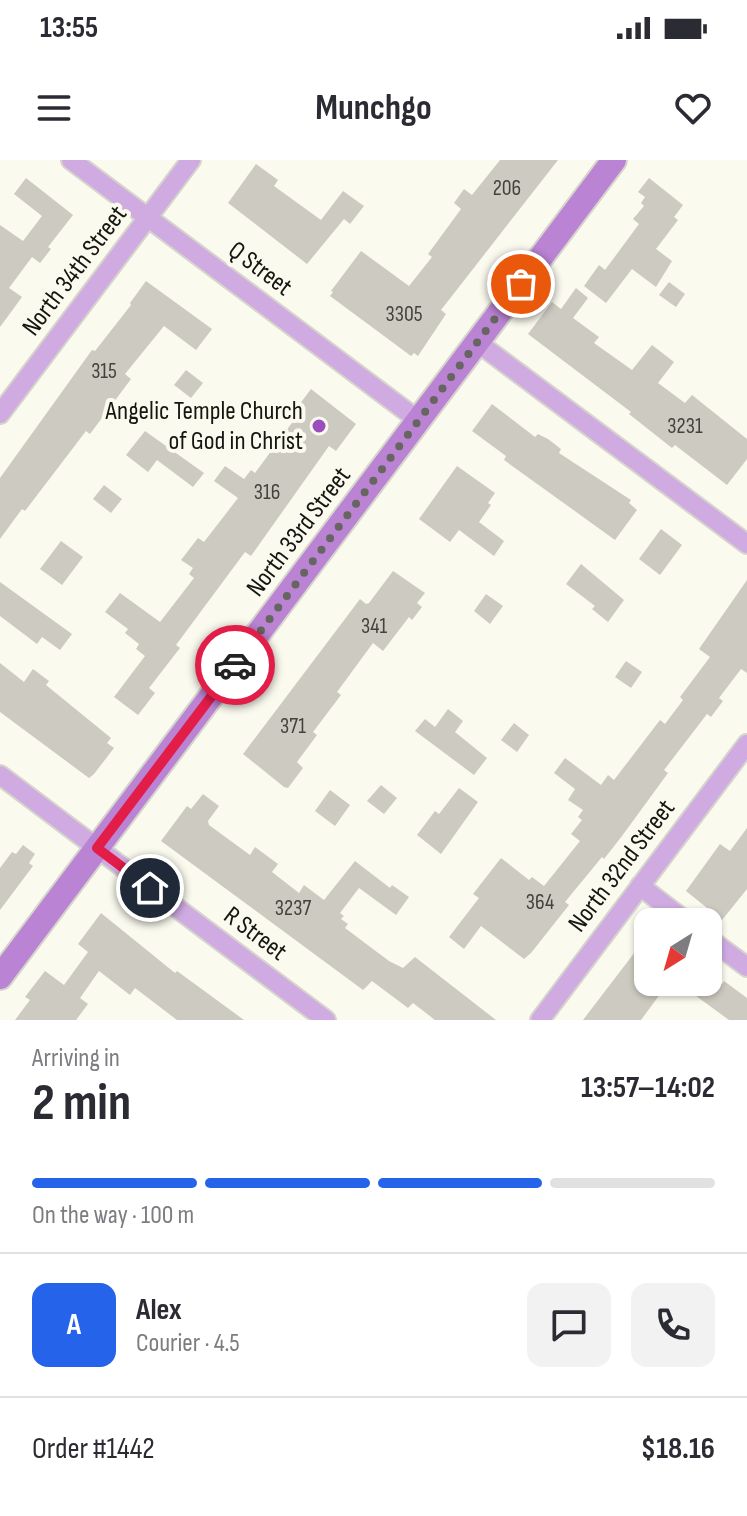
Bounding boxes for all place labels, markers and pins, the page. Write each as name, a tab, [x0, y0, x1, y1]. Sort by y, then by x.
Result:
pin	[487, 250, 555, 318]
place label: Angelic Temple Church of God in Christ	[104, 396, 303, 457]
marker: Angelic Temple Church of God in Christ	[310, 417, 328, 435]
pin	[116, 854, 184, 922]

